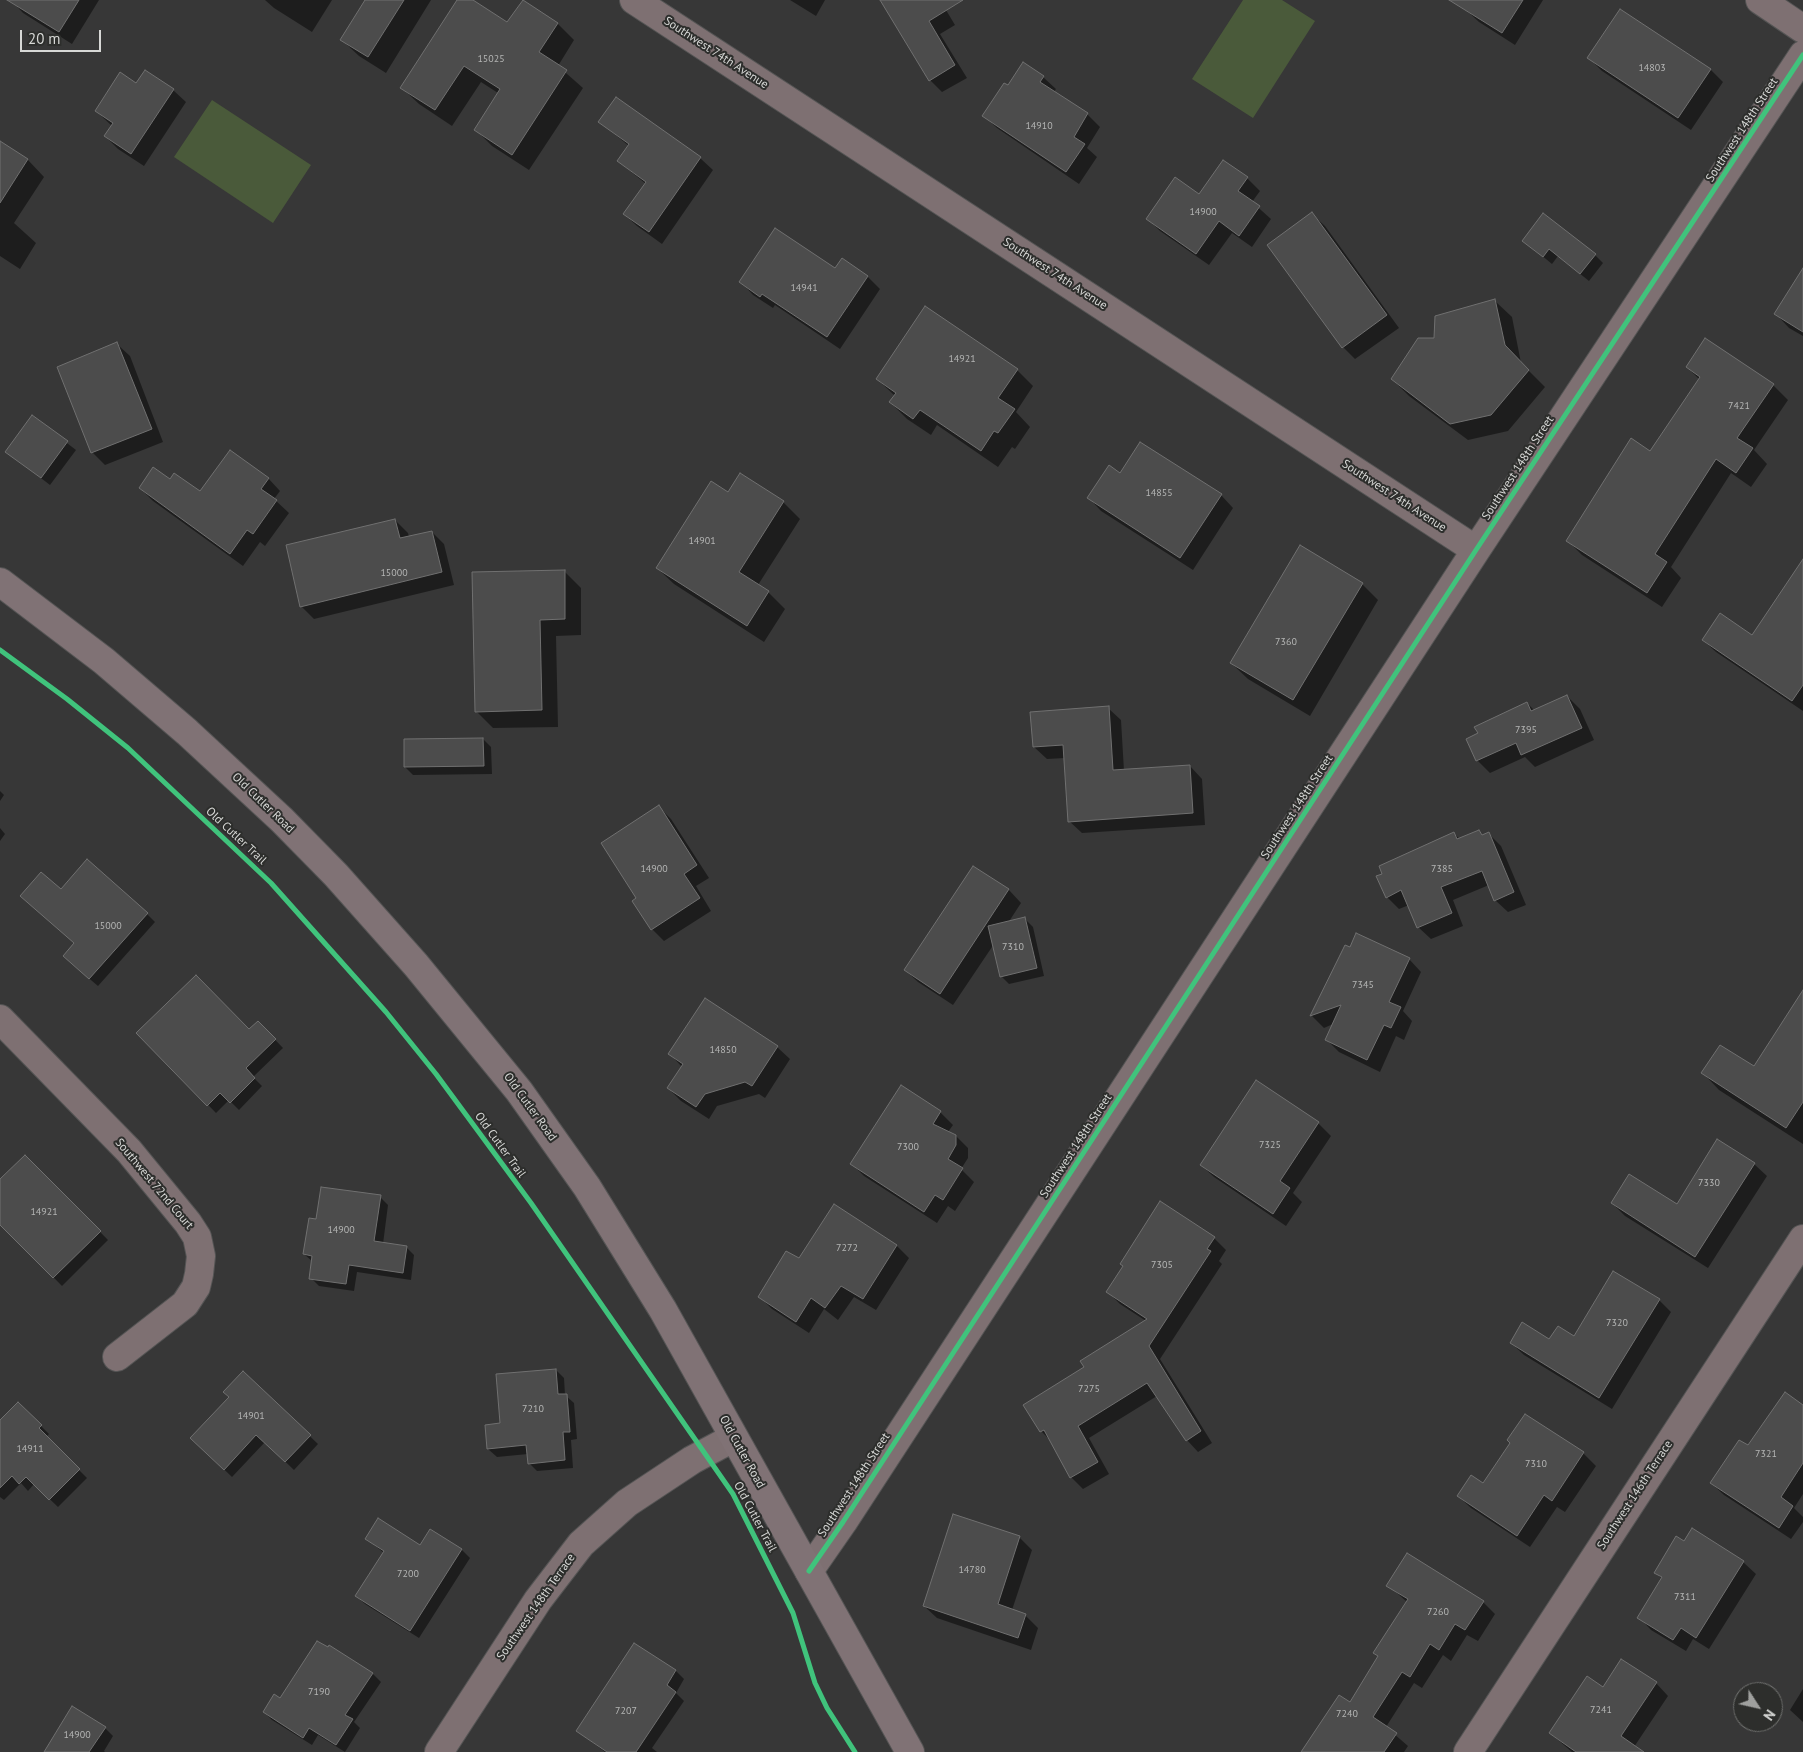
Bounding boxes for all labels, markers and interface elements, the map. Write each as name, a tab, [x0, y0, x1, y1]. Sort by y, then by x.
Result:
street label: Southwest 74th Avenue	[661, 14, 771, 92]
scale bar	[22, 20, 104, 52]
text: 20 m	[28, 29, 61, 48]
house number: 15025	[477, 53, 505, 65]
house number: 14803	[1638, 62, 1666, 74]
street label: Southwest 148th Street	[1703, 75, 1781, 185]
house number: 14910	[1025, 120, 1053, 132]
house number: 14900	[1189, 206, 1217, 218]
street label: Southwest 74th Avenue	[1000, 235, 1110, 313]
house number: 14941	[790, 282, 818, 294]
house number: 14921	[948, 353, 976, 365]
house number: 7421	[1728, 400, 1750, 412]
street label: Southwest 148th Street	[1479, 413, 1557, 523]
street label: Southwest 74th Avenue	[1339, 457, 1449, 535]
house number: 14855	[1145, 487, 1173, 499]
house number: 14901	[688, 535, 716, 547]
house number: 15000	[380, 567, 408, 579]
house number: 7360	[1275, 636, 1297, 648]
house number: 7395	[1515, 724, 1537, 736]
street label: Southwest 148th Street	[1258, 752, 1336, 862]
street label: Old Cutler Road	[229, 770, 297, 836]
street label: Old Cutler Trail	[203, 804, 269, 868]
house number: 14900	[640, 863, 668, 875]
house number: 7385	[1431, 863, 1453, 875]
house number: 15000	[94, 920, 122, 932]
house number: 7310	[1002, 941, 1024, 953]
house number: 7345	[1352, 979, 1374, 991]
house number: 14850	[709, 1044, 737, 1056]
street label: Old Cutler Road	[500, 1070, 560, 1144]
street label: Southwest 148th Street	[1037, 1091, 1115, 1201]
street label: Old Cutler Trail	[471, 1109, 529, 1181]
street label: Southwest 72nd Court	[112, 1136, 196, 1232]
house number: 7325	[1259, 1139, 1281, 1151]
house number: 7300	[897, 1141, 919, 1153]
house number: 7330	[1698, 1177, 1720, 1189]
house number: 14921	[30, 1206, 58, 1218]
house number: 14900	[327, 1224, 355, 1236]
house number: 7272	[836, 1242, 858, 1254]
house number: 7305	[1151, 1259, 1173, 1271]
house number: 7320	[1606, 1317, 1628, 1329]
house number: 7275	[1078, 1383, 1100, 1395]
house number: 7210	[522, 1403, 544, 1415]
house number: 14901	[237, 1410, 265, 1422]
street label: Old Cutler Road	[716, 1413, 768, 1491]
street label: Southwest 148th Street	[815, 1430, 893, 1540]
street label: Southwest 146th Terrace	[1594, 1438, 1676, 1552]
house number: 14911	[16, 1443, 44, 1455]
house number: 7321	[1755, 1448, 1777, 1460]
house number: 7310	[1525, 1458, 1547, 1470]
street label: Old Cutler Trail	[730, 1479, 780, 1555]
street label: Southwest 148th Terrace	[494, 1551, 578, 1663]
house number: 14780	[958, 1564, 986, 1576]
house number: 7200	[397, 1568, 419, 1580]
house number: 7311	[1674, 1591, 1696, 1603]
house number: 7260	[1427, 1606, 1449, 1618]
north arrow	[1733, 1682, 1783, 1732]
house number: 7190	[308, 1686, 330, 1698]
house number: 7241	[1590, 1704, 1612, 1716]
house number: 7207	[615, 1705, 637, 1717]
text: N	[1759, 1706, 1779, 1724]
house number: 7240	[1336, 1708, 1358, 1720]
house number: 14900	[63, 1729, 91, 1741]

